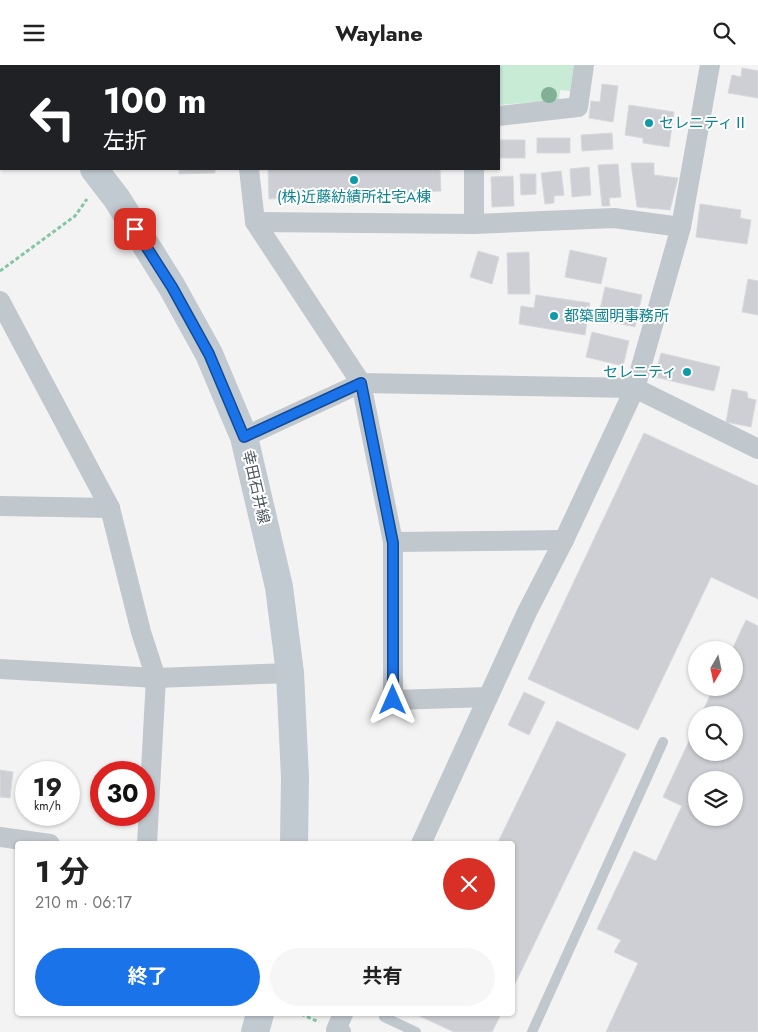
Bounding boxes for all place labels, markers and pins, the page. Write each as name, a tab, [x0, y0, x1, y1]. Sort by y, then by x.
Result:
place label: セレニティⅡ	[659, 112, 748, 134]
marker: セレニティⅡ	[643, 117, 655, 129]
marker: (株)近藤紡績所社宅A棟	[348, 174, 360, 186]
place label: (株)近藤紡績所社宅A棟	[277, 186, 431, 208]
pin	[114, 208, 156, 250]
place label: 都築國明事務所	[564, 305, 669, 327]
marker: 都築國明事務所	[548, 310, 560, 322]
place label: セレニティ	[603, 361, 677, 383]
marker: セレニティ	[681, 366, 693, 378]

